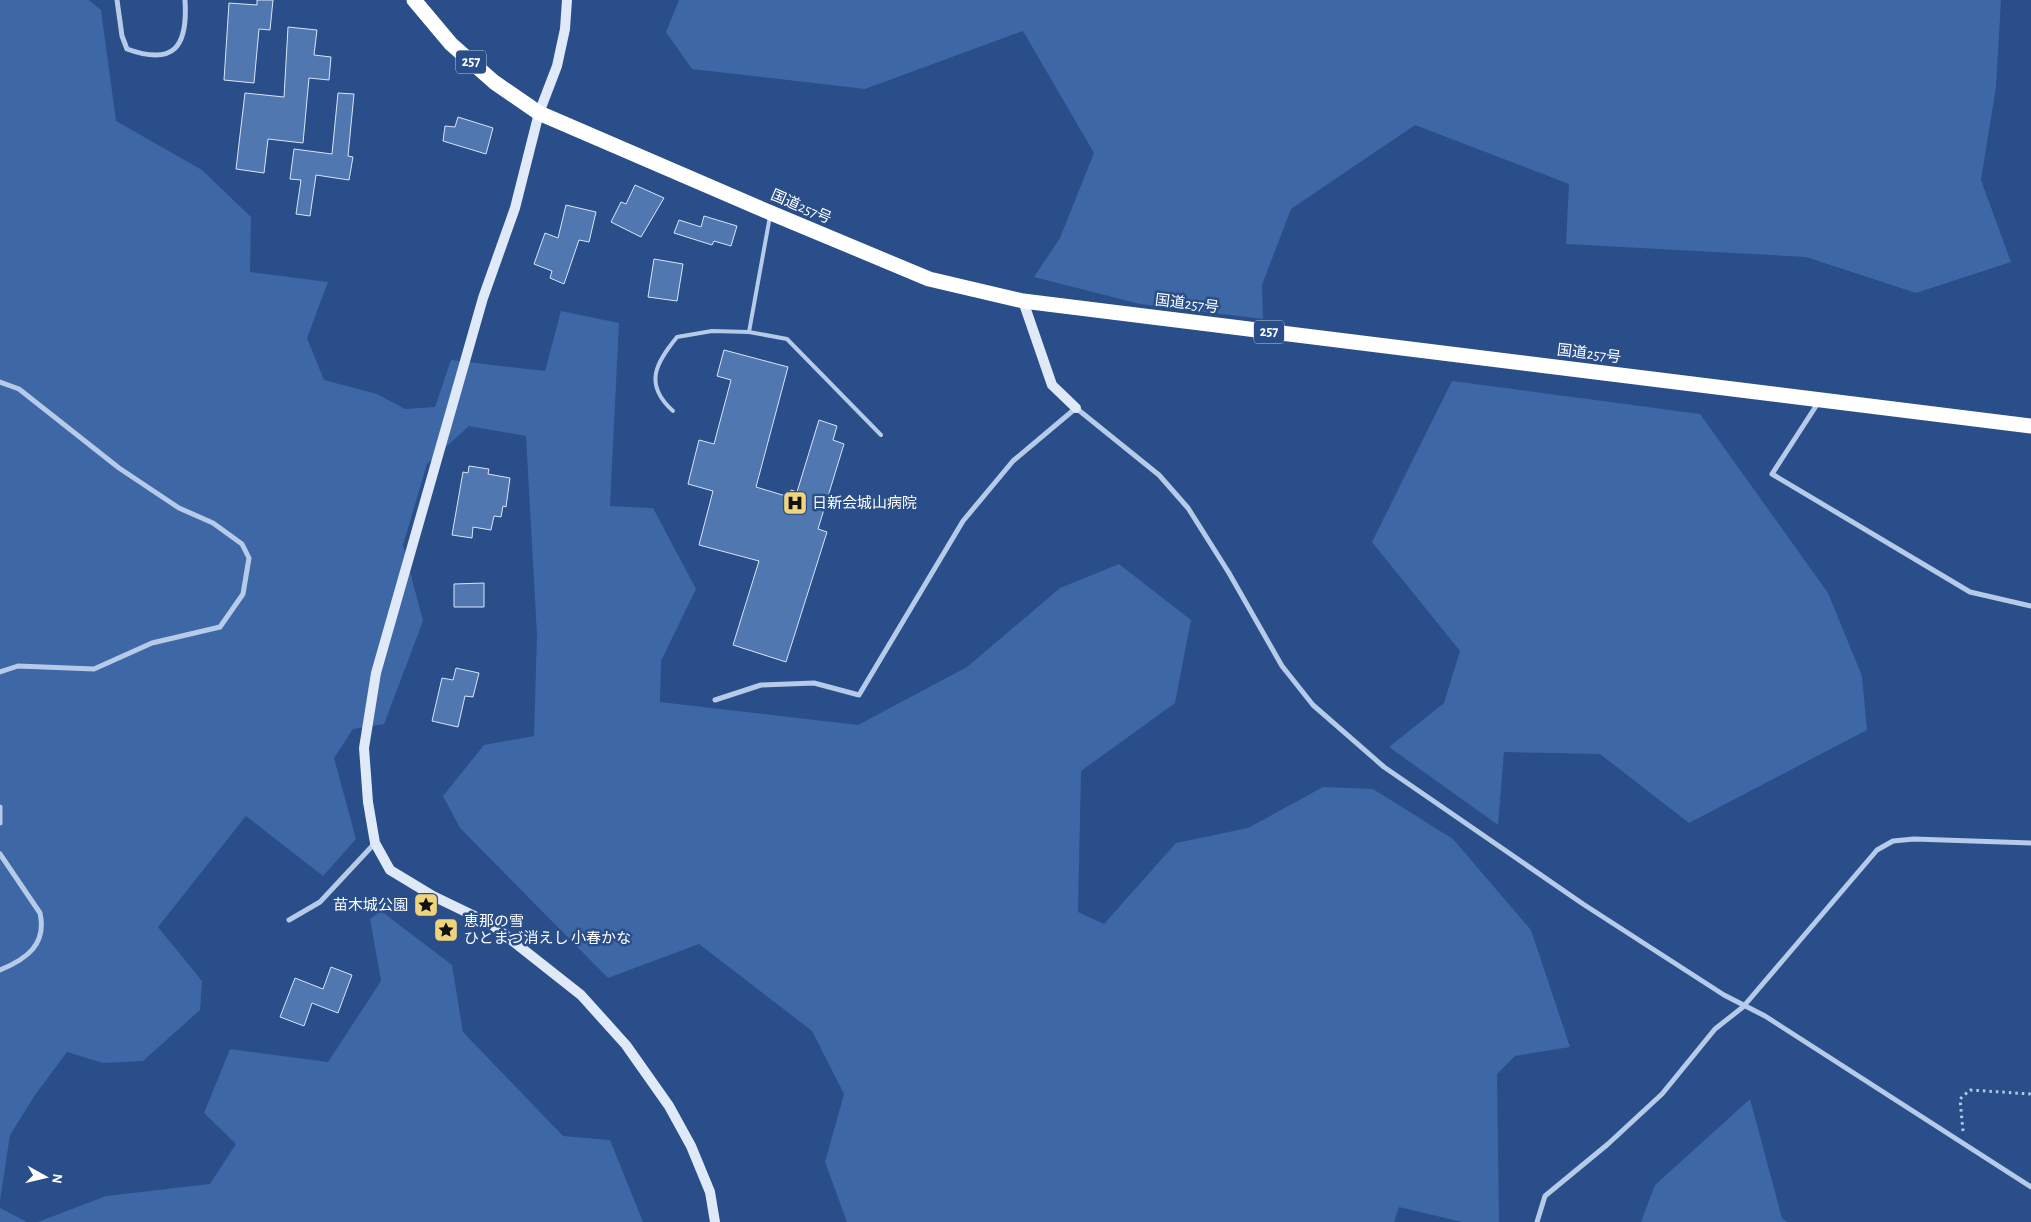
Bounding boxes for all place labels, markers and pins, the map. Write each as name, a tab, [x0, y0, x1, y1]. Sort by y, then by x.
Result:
hospital icon: 日新会城山病院	[782, 490, 808, 516]
place label: 日新会城山病院	[812, 495, 917, 511]
place icon: 苗木城公園	[413, 892, 439, 918]
place label: 苗木城公園	[333, 897, 408, 913]
place label: 恵那の雪 ひとまづ消えし 小春かな	[464, 913, 631, 946]
place icon: 恵那の雪 ひとまづ消えし 小春かな	[433, 917, 459, 943]

